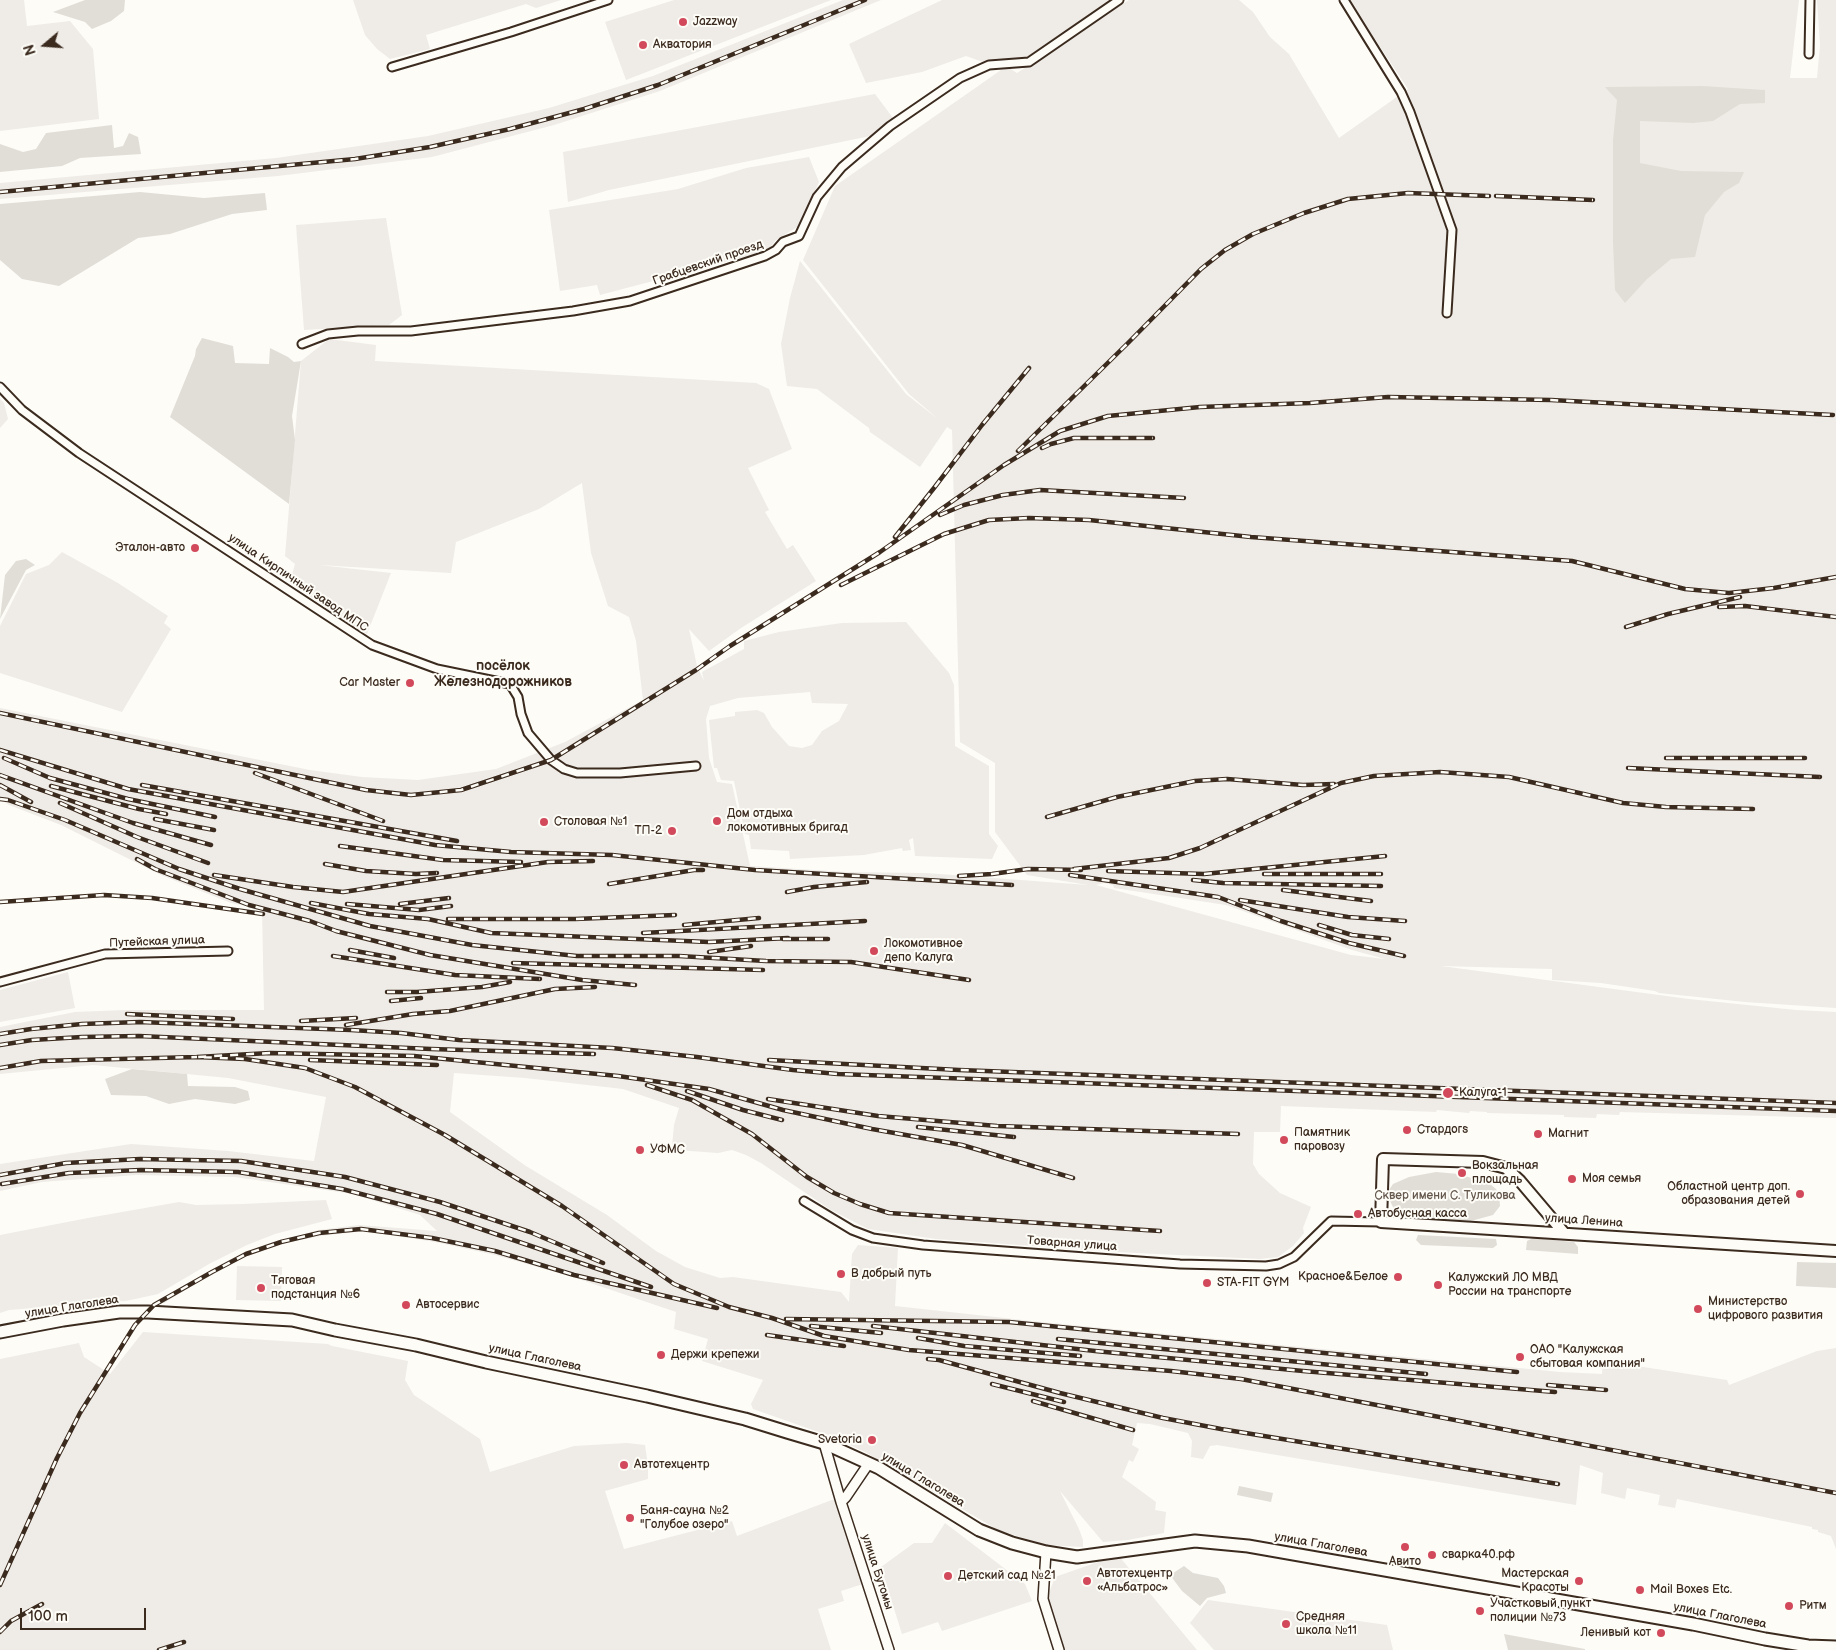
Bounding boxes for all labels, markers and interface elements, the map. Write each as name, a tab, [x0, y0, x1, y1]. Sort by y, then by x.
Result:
place label: Jazzway	[693, 15, 737, 29]
marker: Jazzway	[677, 16, 689, 28]
north arrow	[20, 20, 70, 70]
place label: Акватория	[653, 38, 712, 52]
marker: Акватория	[637, 39, 649, 51]
text: N	[21, 42, 40, 57]
street label: Грабцевский проезд	[651, 237, 765, 289]
street label: улица Кирпичный завод МПС	[225, 531, 371, 635]
place label: Эталон-авто	[115, 541, 185, 555]
marker: Эталон-авто	[189, 542, 201, 554]
district label: посёлок Железнодорожников	[434, 658, 572, 690]
place label: Car Master	[339, 676, 400, 690]
marker: Car Master	[404, 677, 416, 689]
place label: Дом отдыха локомотивных бригад	[727, 807, 848, 835]
place label: Столовая №1	[554, 815, 627, 829]
marker: Дом отдыха локомотивных бригад	[711, 815, 723, 827]
marker: Столовая №1	[538, 816, 550, 828]
place label: ТП-2	[635, 824, 662, 838]
marker: ТП-2	[666, 825, 678, 837]
street label: Путейская улица	[109, 933, 205, 951]
place label: Локомотивное депо Калуга	[884, 937, 963, 965]
marker: Локомотивное депо Калуга	[868, 945, 880, 957]
marker: Калуга-1	[1441, 1086, 1455, 1100]
place label: Калуга-1	[1459, 1086, 1507, 1100]
place label: Стардогs	[1417, 1123, 1468, 1137]
marker: Стардогs	[1401, 1124, 1413, 1136]
place label: Памятник паровозу	[1294, 1126, 1350, 1154]
place label: Магнит	[1548, 1127, 1589, 1141]
marker: Магнит	[1532, 1128, 1544, 1140]
marker: Памятник паровозу	[1278, 1134, 1290, 1146]
place label: УФМС	[650, 1143, 685, 1157]
marker: УФМС	[634, 1144, 646, 1156]
place label: Вокзальная площадь	[1472, 1159, 1538, 1187]
marker: Вокзальная площадь	[1456, 1167, 1468, 1179]
place label: Моя семья	[1582, 1172, 1641, 1186]
marker: Моя семья	[1566, 1173, 1578, 1185]
place label: Областной центр доп. образования детей	[1667, 1180, 1790, 1208]
marker: Областной центр доп. образования детей	[1794, 1188, 1806, 1200]
park label: Сквер имени С. Туликова	[1374, 1189, 1516, 1203]
place label: Автобусная касса	[1368, 1207, 1467, 1221]
marker: Автобусная касса	[1352, 1208, 1364, 1220]
street label: улица Ленина	[1545, 1211, 1623, 1231]
street label: Товарная улица	[1026, 1234, 1118, 1254]
place label: В добрый путь	[851, 1267, 931, 1281]
marker: В добрый путь	[835, 1268, 847, 1280]
place label: Красное&Белое	[1298, 1270, 1388, 1284]
marker: Красное&Белое	[1392, 1271, 1404, 1283]
place label: Калужский ЛО МВД России на транспорте	[1448, 1271, 1572, 1299]
place label: Тяговая подстанция №6	[271, 1274, 360, 1302]
place label: STA-FIT GYM	[1217, 1276, 1289, 1290]
marker: STA-FIT GYM	[1201, 1277, 1213, 1289]
marker: Калужский ЛО МВД России на транспорте	[1432, 1279, 1444, 1291]
marker: Тяговая подстанция №6	[255, 1282, 267, 1294]
street label: улица Глаголева	[24, 1293, 120, 1321]
place label: Министерство цифрового развития	[1708, 1295, 1823, 1323]
place label: Автосервис	[416, 1298, 479, 1312]
marker: Автосервис	[400, 1299, 412, 1311]
marker: Министерство цифрового развития	[1692, 1303, 1704, 1315]
street label: улица Глаголева	[487, 1341, 583, 1375]
place label: ОАО "Калужская сбытовая компания"	[1530, 1343, 1645, 1371]
place label: Держи крепежи	[671, 1348, 760, 1362]
marker: Держи крепежи	[655, 1349, 667, 1361]
marker: ОАО "Калужская сбытовая компания"	[1514, 1351, 1526, 1363]
place label: Svetoria	[818, 1433, 862, 1447]
marker: Svetoria	[866, 1434, 878, 1446]
street label: улица Глаголева	[879, 1450, 967, 1510]
place label: Автотехцентр	[634, 1458, 709, 1472]
marker: Автотехцентр	[618, 1459, 630, 1471]
place label: Баня-сауна №2 "Голубое озеро"	[640, 1504, 729, 1532]
marker: Баня-сауна №2 "Голубое озеро"	[624, 1512, 636, 1524]
street label: улица Глаголева	[1273, 1530, 1369, 1560]
street label: улица Бутомы	[858, 1532, 896, 1612]
marker: Авито	[1399, 1541, 1411, 1553]
place label: сварка40.рф	[1442, 1548, 1515, 1562]
marker: сварка40.рф	[1426, 1549, 1438, 1561]
place label: Авито	[1389, 1555, 1421, 1569]
place label: Автотехцентр «Альбатрос»	[1097, 1567, 1172, 1595]
place label: Мастерская Красоты	[1501, 1567, 1569, 1595]
place label: Детский сад №21	[958, 1569, 1056, 1583]
marker: Детский сад №21	[942, 1570, 954, 1582]
marker: Автотехцентр «Альбатрос»	[1081, 1575, 1093, 1587]
marker: Мастерская Красоты	[1573, 1575, 1585, 1587]
place label: Mail Boxes Etc.	[1650, 1583, 1732, 1597]
marker: Mail Boxes Etc.	[1634, 1584, 1646, 1596]
place label: Участковый пункт полиции №73	[1490, 1597, 1591, 1625]
scale bar	[22, 1598, 149, 1630]
place label: Ритм	[1799, 1599, 1827, 1613]
street label: улица Глаголева	[1672, 1600, 1768, 1632]
marker: Ритм	[1783, 1600, 1795, 1612]
marker: Участковый пункт полиции №73	[1474, 1605, 1486, 1617]
text: 100 m	[28, 1607, 68, 1626]
place label: Средняя школа №11	[1296, 1610, 1357, 1638]
marker: Средняя школа №11	[1280, 1618, 1292, 1630]
place label: Ленивый кот	[1580, 1626, 1651, 1640]
marker: Ленивый кот	[1655, 1627, 1667, 1639]

